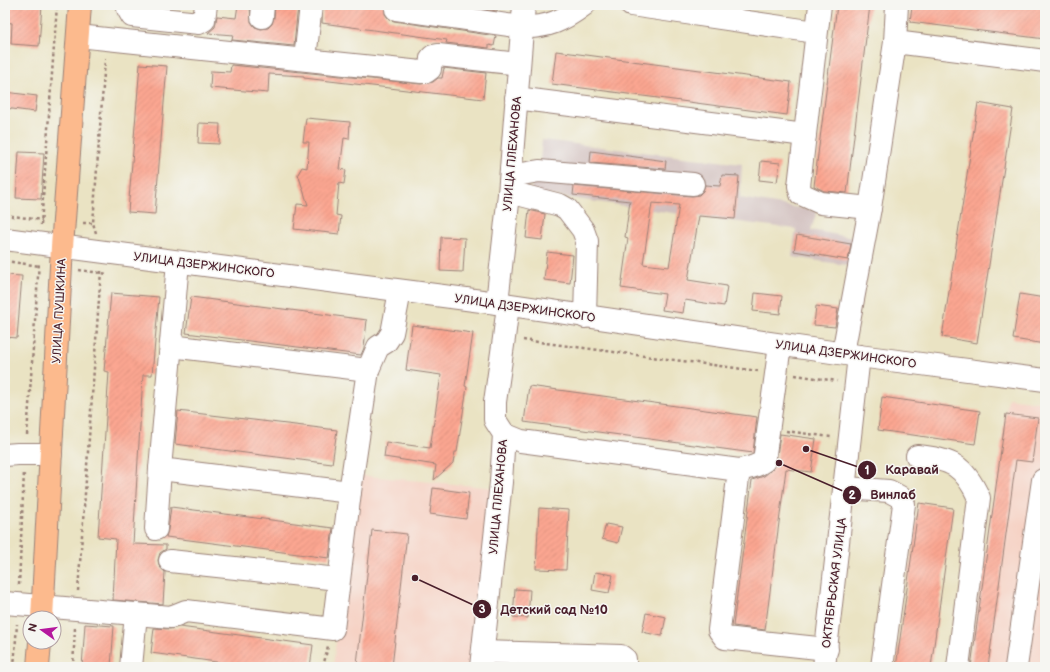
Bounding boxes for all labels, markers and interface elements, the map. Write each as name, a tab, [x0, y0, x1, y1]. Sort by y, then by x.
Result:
street label: УЛИЦА ПЛЕХАНОВА	[500, 95, 525, 212]
street label: УЛИЦА ДЗЕРЖИНСКОГО	[132, 249, 276, 282]
street label: УЛИЦА ПУШКИНА	[49, 257, 70, 364]
street label: УЛИЦА ДЗЕРЖИНСКОГО	[454, 291, 597, 326]
street label: УЛИЦА ДЗЕРЖИНСКОГО	[775, 337, 918, 372]
street label: УЛИЦА ПЛЕХАНОВА	[486, 438, 511, 555]
callout: Каравай	[857, 457, 947, 482]
text: Каравай	[885, 462, 939, 478]
text: 1	[864, 463, 870, 478]
callout: Винлаб	[842, 482, 924, 507]
text: Винлаб	[870, 487, 916, 503]
text: 2	[848, 488, 856, 503]
street label: ОКТЯБРЬСКАЯ УЛИЦА	[819, 516, 850, 649]
callout: Детский сад №10	[472, 597, 616, 622]
text: 3	[478, 602, 486, 617]
text: Детский сад №10	[500, 602, 608, 618]
north arrow	[22, 610, 62, 650]
text: N	[25, 622, 40, 633]

